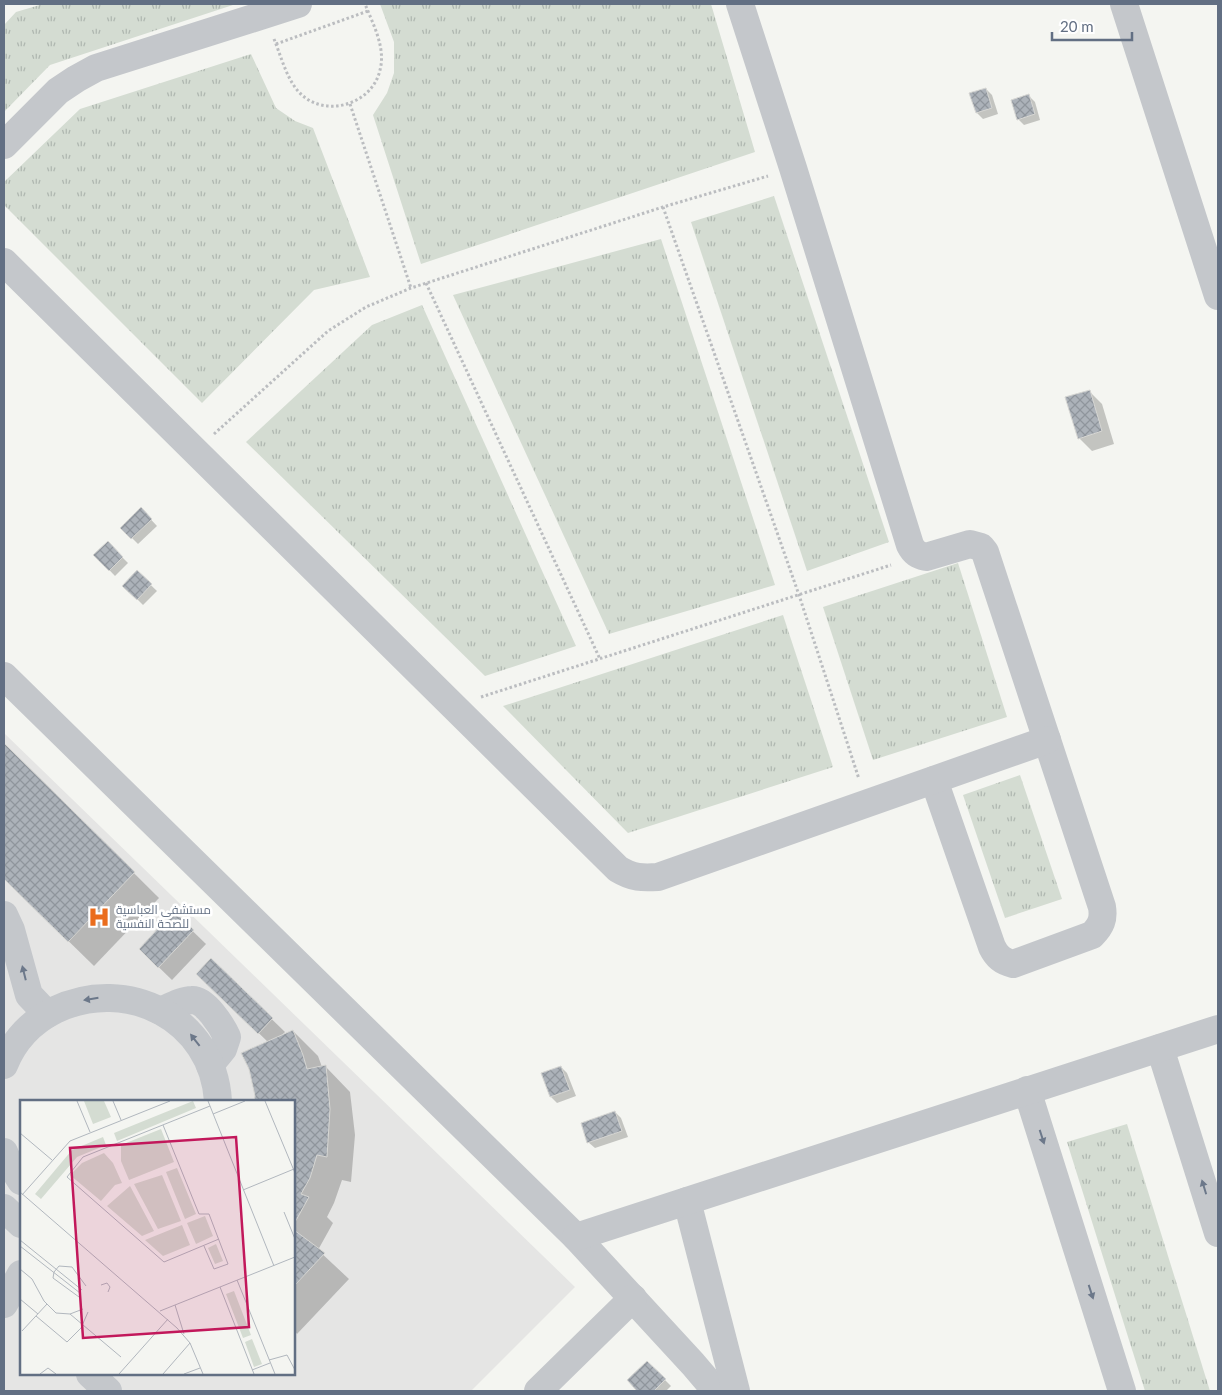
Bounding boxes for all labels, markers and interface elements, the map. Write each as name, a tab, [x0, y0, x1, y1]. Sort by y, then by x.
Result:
scale bar	[1052, 10, 1132, 42]
text: 20 m	[1060, 17, 1094, 35]
place label: مستشفى العباسية للصحة النفسية	[116, 902, 211, 931]
hospital icon: مستشفى العباسية للصحة النفسية	[86, 904, 112, 930]
one-way arrow	[20, 965, 28, 980]
one-way arrow	[82, 995, 98, 1003]
one-way arrow	[190, 1034, 201, 1047]
inset map	[20, 1100, 295, 1375]
one-way arrow	[1038, 1130, 1046, 1145]
one-way arrow	[1199, 1179, 1207, 1194]
one-way arrow	[1087, 1285, 1095, 1300]

